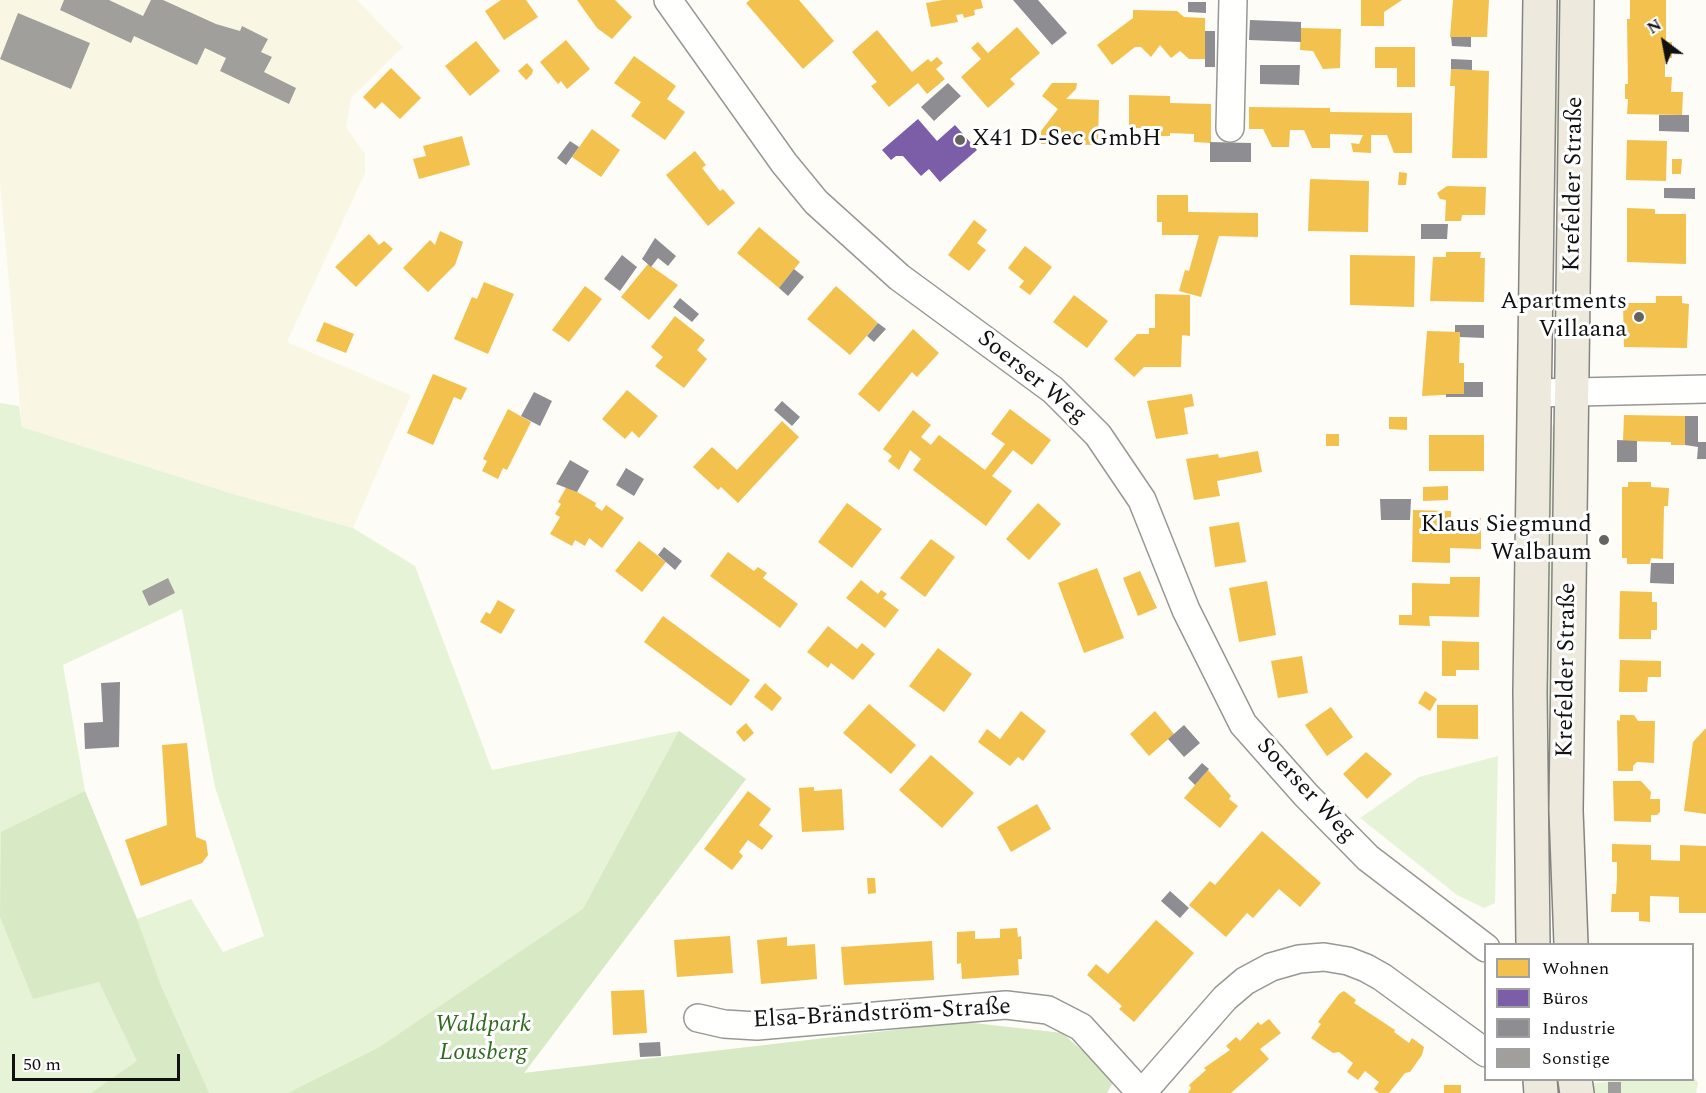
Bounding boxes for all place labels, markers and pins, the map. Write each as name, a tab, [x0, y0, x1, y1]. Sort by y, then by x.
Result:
place label: X41 D-Sec GmbH	[972, 126, 1161, 154]
marker: X41 D-Sec GmbH	[953, 133, 967, 147]
place label: Apartments Villaana	[1500, 289, 1627, 345]
marker: Apartments Villaana	[1632, 310, 1646, 324]
place label: Klaus Siegmund Walbaum	[1420, 512, 1592, 568]
marker: Klaus Siegmund Walbaum	[1597, 533, 1611, 547]

